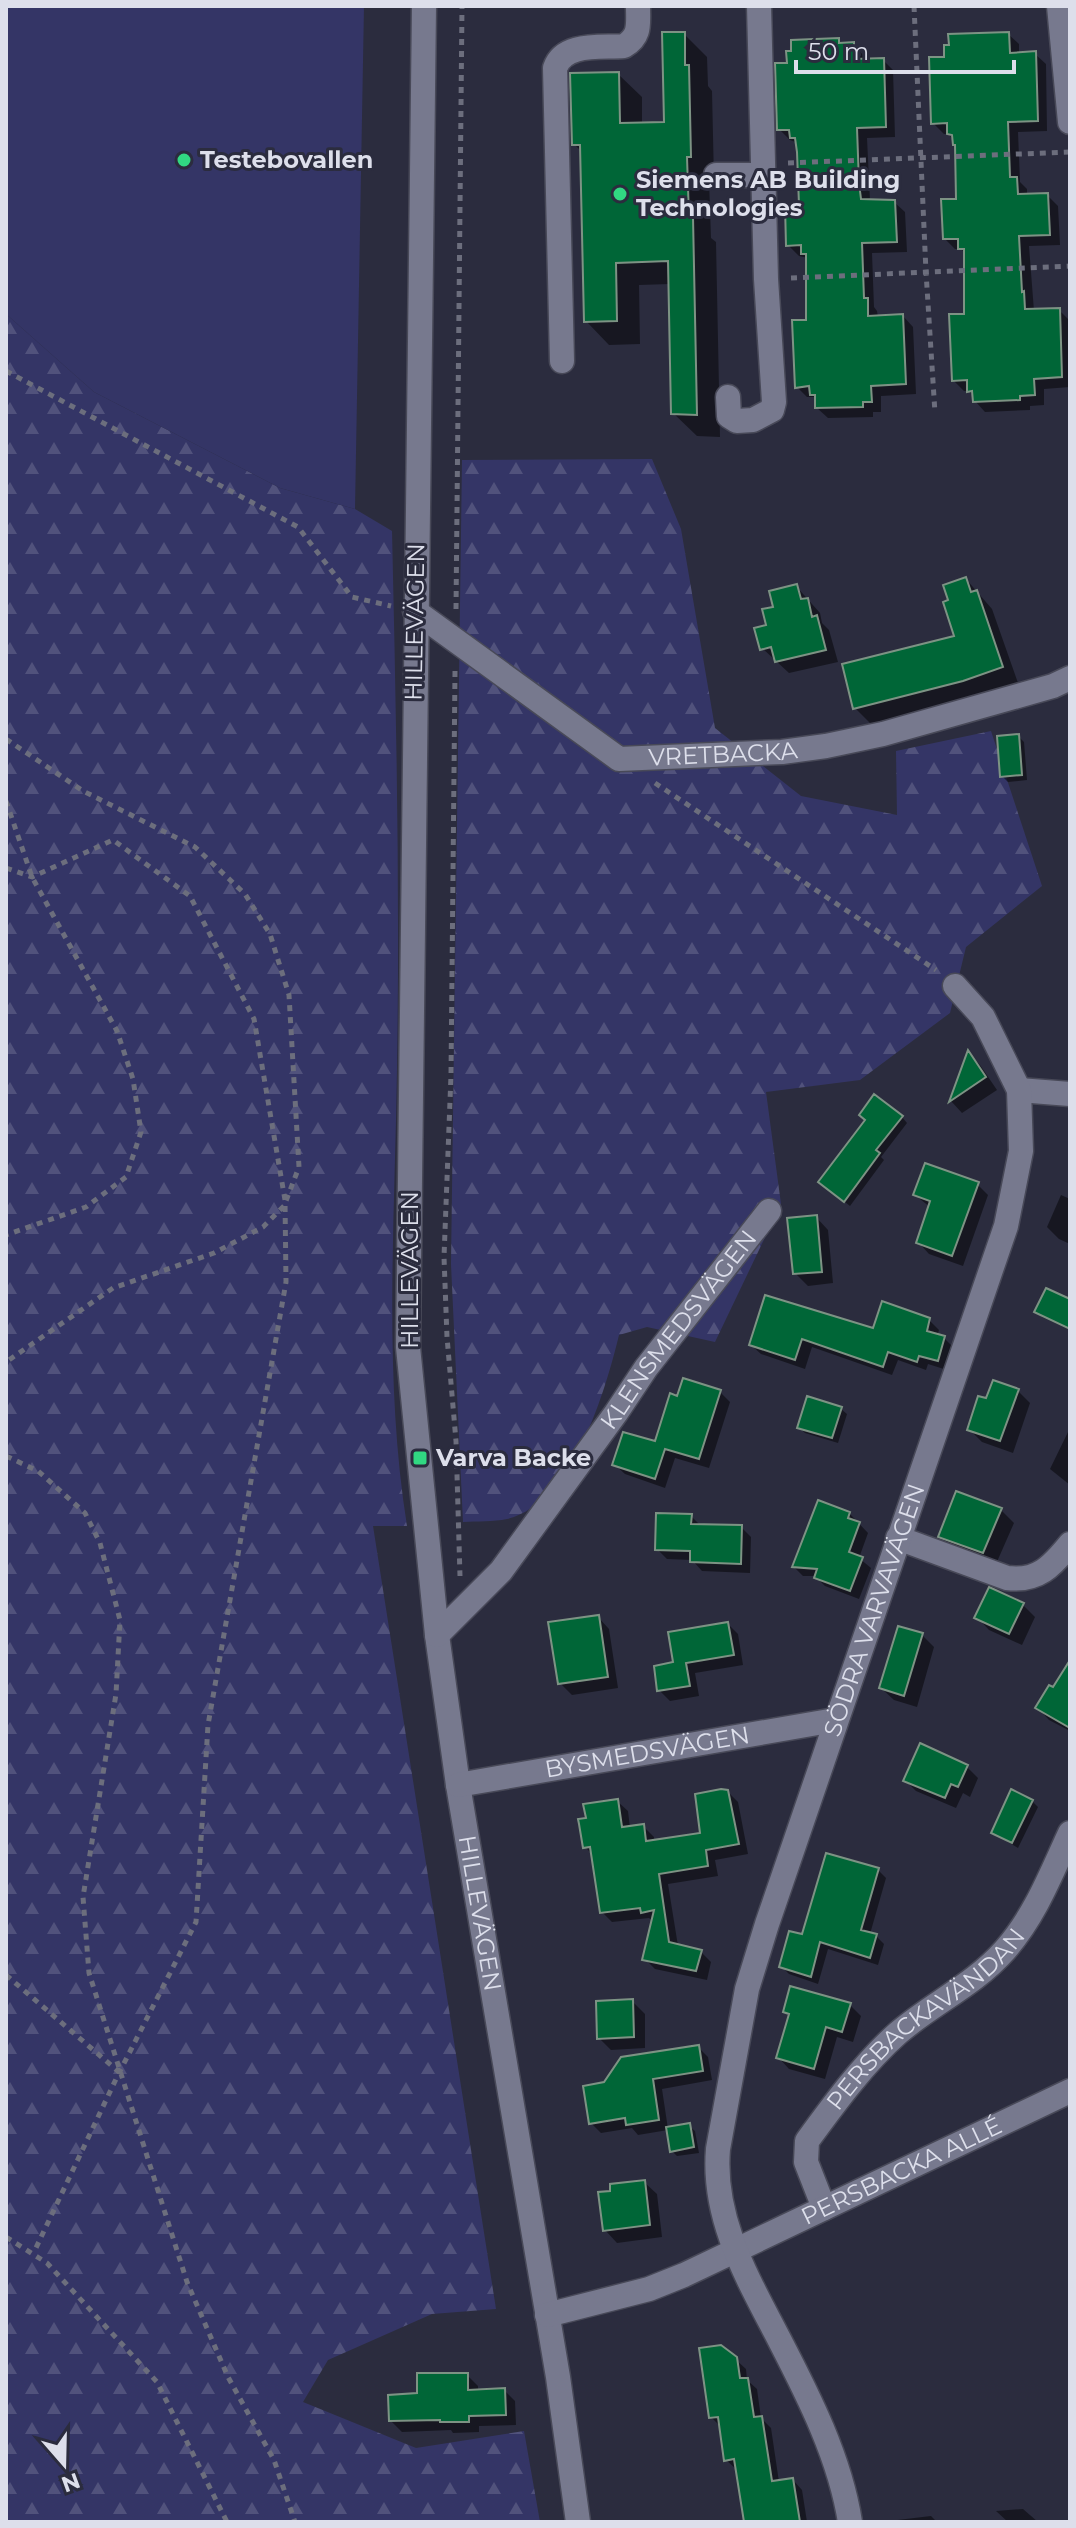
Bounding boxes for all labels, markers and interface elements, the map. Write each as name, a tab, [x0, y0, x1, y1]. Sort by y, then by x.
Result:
scale bar	[796, 24, 1014, 74]
text: 50 m	[808, 37, 869, 66]
place label: Testebovallen	[200, 145, 373, 174]
marker: Testebovallen	[175, 151, 193, 169]
place label: Siemens AB Building Technologies	[636, 165, 900, 222]
marker: Siemens AB Building Technologies	[611, 185, 629, 203]
street label: HILLEVÄGEN	[399, 543, 430, 701]
street label: VRETBACKA	[648, 735, 800, 772]
street label: HILLEVÄGEN	[395, 1191, 424, 1349]
street label: KLENSMEDSVÄGEN	[594, 1224, 763, 1435]
place label: Varva Backe	[435, 1443, 591, 1472]
marker: Varva Backe	[411, 1449, 429, 1467]
street label: SÖDRA VARVAVÄGEN	[817, 1480, 931, 1740]
street label: BYSMEDSVÄGEN	[543, 1720, 752, 1784]
street label: HILLEVÄGEN	[453, 1833, 508, 1993]
street label: PERSBACKAVÄNDAN	[820, 1922, 1031, 2116]
street label: PERSBACKA ALLÉ	[796, 2111, 1006, 2231]
north arrow	[24, 2424, 104, 2504]
text: N	[58, 2467, 84, 2498]

